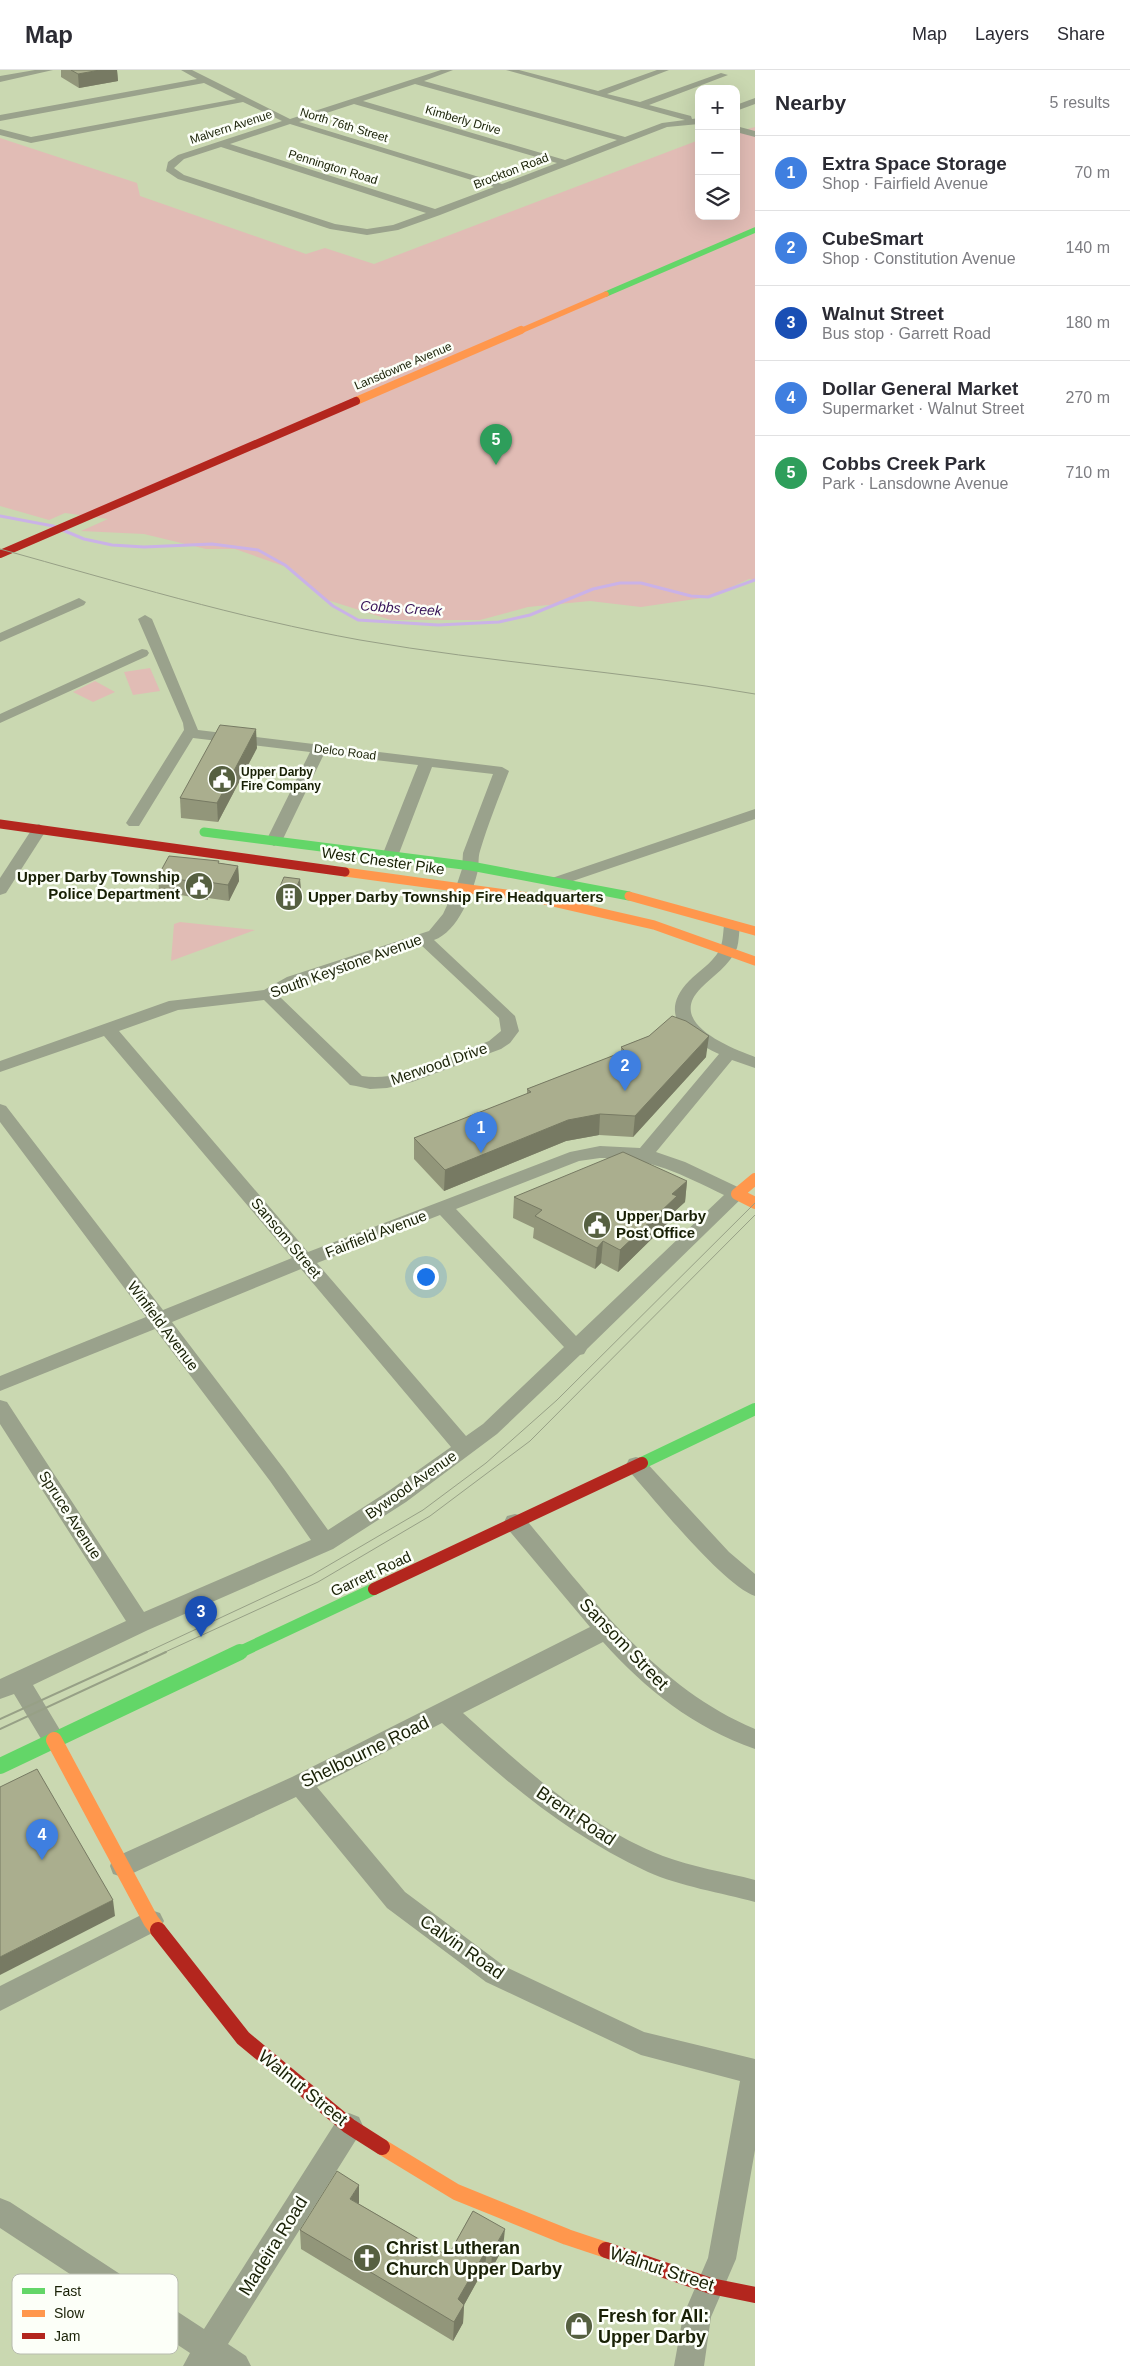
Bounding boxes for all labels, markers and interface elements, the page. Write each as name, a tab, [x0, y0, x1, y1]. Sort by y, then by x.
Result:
text: Map	[25, 21, 73, 48]
text: Map	[912, 24, 947, 44]
text: Layers	[975, 24, 1029, 44]
text: Share	[1057, 24, 1105, 44]
map controls	[695, 85, 740, 220]
button: +	[695, 85, 740, 130]
text: Nearby	[775, 91, 846, 114]
text: 5 results	[1050, 94, 1110, 111]
street label: Kimberly Drive	[424, 103, 503, 138]
street label: North 76th Street	[298, 105, 390, 145]
street label: Malvern Avenue	[188, 107, 274, 147]
button: −	[695, 130, 740, 175]
street label: Pennington Road	[287, 147, 379, 187]
street label: Brockton Road	[471, 150, 551, 192]
text: Extra Space Storage	[822, 153, 1007, 174]
text: 1	[787, 164, 795, 181]
text: 70 m	[1074, 164, 1110, 181]
button: layers	[695, 175, 740, 220]
text: Shop · Fairfield Avenue	[822, 175, 988, 192]
text: CubeSmart	[822, 228, 923, 249]
text: 2	[787, 239, 795, 256]
text: 140 m	[1066, 239, 1110, 256]
text: Shop · Constitution Avenue	[822, 250, 1016, 267]
text: Walnut Street	[822, 303, 944, 324]
text: 3	[787, 314, 795, 331]
text: 180 m	[1066, 314, 1110, 331]
text: Bus stop · Garrett Road	[822, 325, 991, 342]
street label: Lansdowne Avenue	[352, 339, 454, 393]
text: Dollar General Market	[822, 378, 1018, 399]
text: 4	[787, 389, 795, 406]
text: 270 m	[1066, 389, 1110, 406]
text: Supermarket · Walnut Street	[822, 400, 1024, 417]
pin: 5	[480, 424, 512, 465]
text: Cobbs Creek Park	[822, 453, 986, 474]
text: 5	[787, 464, 795, 481]
text: 710 m	[1066, 464, 1110, 481]
text: Park · Lansdowne Avenue	[822, 475, 1009, 492]
water label: Cobbs Creek	[360, 597, 443, 619]
street label: Delco Road	[313, 741, 377, 763]
public building icon: Upper Darby Fire Company	[207, 764, 237, 794]
place label: Upper Darby Fire Company	[241, 765, 321, 793]
street label: West Chester Pike	[321, 843, 446, 878]
place label: Upper Darby Township Police Department	[17, 868, 180, 902]
public building icon: Upper Darby Township Police Department	[184, 871, 214, 901]
building icon: Upper Darby Township Fire Headquarters	[274, 882, 304, 912]
place label: Upper Darby Township Fire Headquarters	[308, 888, 604, 905]
street label: South Keystone Avenue	[268, 930, 424, 1001]
street label: Merwood Drive	[388, 1039, 489, 1088]
pin: 2	[609, 1050, 641, 1091]
pin: 1	[465, 1112, 497, 1153]
street label: Sansom Street	[248, 1194, 325, 1282]
street label: Fairfield Avenue	[323, 1206, 429, 1261]
place label: Upper Darby Post Office	[616, 1207, 707, 1241]
public building icon: Upper Darby Post Office	[582, 1210, 612, 1240]
your location	[413, 1264, 439, 1290]
street label: Winfield Avenue	[124, 1278, 202, 1374]
street label: Bywood Avenue	[362, 1447, 460, 1522]
street label: Spruce Avenue	[36, 1468, 105, 1562]
street label: Garrett Road	[328, 1548, 414, 1600]
street label: Sansom Street	[575, 1594, 673, 1694]
pin: 3	[185, 1596, 217, 1637]
street label: Shelbourne Road	[298, 1712, 432, 1792]
street label: Brent Road	[533, 1782, 619, 1850]
pin: 4	[26, 1819, 58, 1860]
street label: Calvin Road	[416, 1911, 508, 1983]
street label: Walnut Street	[255, 2046, 351, 2130]
street label: Madeira Road	[235, 2193, 311, 2299]
place label: Christ Lutheran Church Upper Darby	[386, 2238, 562, 2279]
church icon: Christ Lutheran Church Upper Darby	[352, 2243, 382, 2273]
street label: Walnut Street	[607, 2243, 717, 2295]
legend	[12, 2274, 178, 2354]
text: Fast	[54, 2283, 81, 2299]
text: Slow	[54, 2305, 85, 2321]
place label: Fresh for All: Upper Darby	[598, 2306, 709, 2347]
shop icon: Fresh for All: Upper Darby	[564, 2311, 594, 2341]
text: Jam	[54, 2328, 80, 2344]

